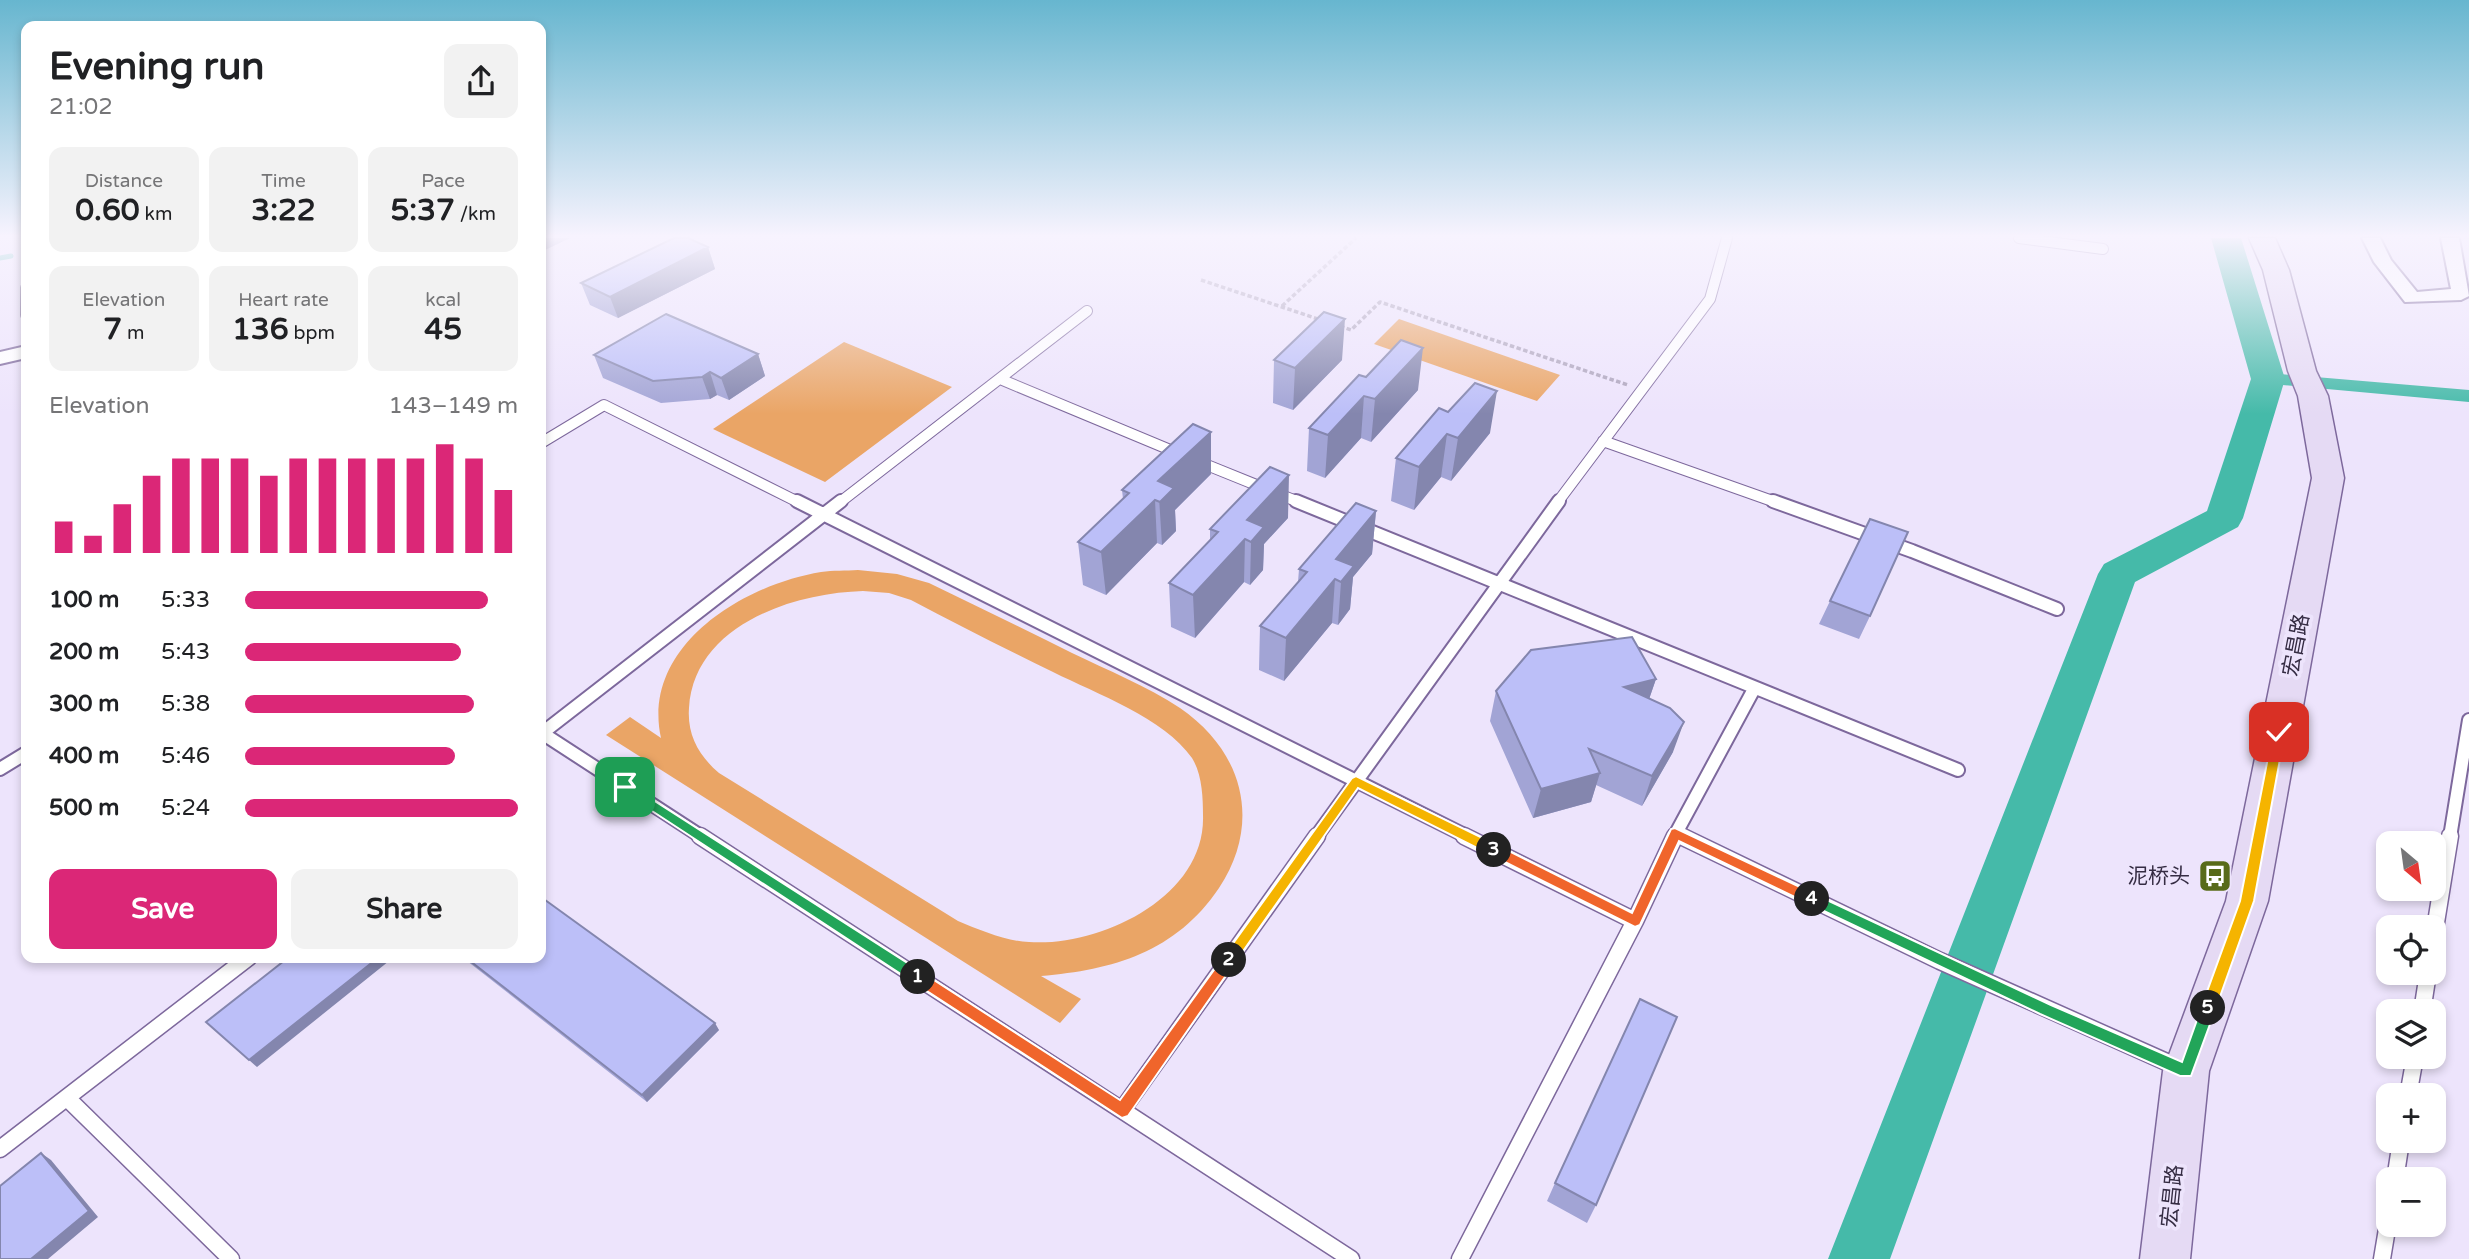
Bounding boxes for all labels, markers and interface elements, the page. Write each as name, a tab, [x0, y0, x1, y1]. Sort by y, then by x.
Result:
text: Evening run	[49, 44, 264, 90]
button: share	[444, 44, 518, 118]
text: 21:02	[49, 93, 113, 121]
text: Distance	[85, 170, 163, 192]
text: Time	[261, 170, 306, 192]
text: Pace	[421, 170, 465, 192]
text: 0.60	[75, 192, 140, 229]
text: 3:22	[251, 192, 316, 229]
text: 5:37	[390, 192, 455, 229]
text: km	[140, 203, 172, 225]
text: /km	[455, 203, 496, 225]
text: Elevation	[82, 289, 165, 311]
text: Heart rate	[238, 289, 329, 311]
text: kcal	[425, 289, 461, 311]
text: 7	[103, 311, 122, 348]
text: 136	[232, 311, 289, 348]
text: 45	[424, 311, 462, 348]
text: m	[122, 322, 144, 344]
text: bpm	[289, 322, 335, 344]
text: Elevation	[49, 392, 150, 420]
text: 143–149 m	[389, 392, 518, 420]
text: 100 m	[49, 586, 119, 614]
text: 5:33	[161, 586, 210, 614]
street label: 宏昌路	[2278, 612, 2315, 678]
text: 200 m	[49, 638, 119, 666]
text: 5:43	[161, 638, 210, 666]
text: 300 m	[49, 690, 119, 718]
text: 5:38	[161, 690, 210, 718]
pin	[2249, 702, 2309, 762]
icon: check	[2260, 713, 2298, 751]
text: 400 m	[49, 742, 119, 770]
text: 5:46	[161, 742, 210, 770]
pin	[595, 757, 655, 817]
icon: arrive	[606, 768, 644, 806]
text: 500 m	[49, 794, 119, 822]
text: 5:24	[161, 794, 210, 822]
north arrow	[2376, 831, 2446, 901]
map controls	[2376, 831, 2446, 1237]
pin: 3	[1476, 832, 1512, 868]
text: 3	[1488, 838, 1499, 860]
bus stop icon: 泥桥头	[2196, 857, 2234, 895]
place label: 泥桥头	[2127, 864, 2190, 889]
button: Save	[49, 869, 277, 949]
button: Share	[291, 869, 518, 949]
pin: 4	[1794, 881, 1829, 916]
text: 4	[1806, 887, 1817, 909]
button: locate	[2376, 915, 2446, 985]
pin: 2	[1212, 942, 1246, 978]
text: 2	[1223, 948, 1234, 970]
pin: 1	[900, 960, 936, 995]
text: 1	[912, 965, 923, 987]
pin: 5	[2190, 990, 2226, 1026]
text: 5	[2202, 996, 2213, 1018]
button: layers	[2376, 999, 2446, 1069]
button: +	[2376, 1083, 2446, 1153]
street label: 宏昌路	[2157, 1163, 2188, 1229]
button: −	[2376, 1167, 2446, 1237]

